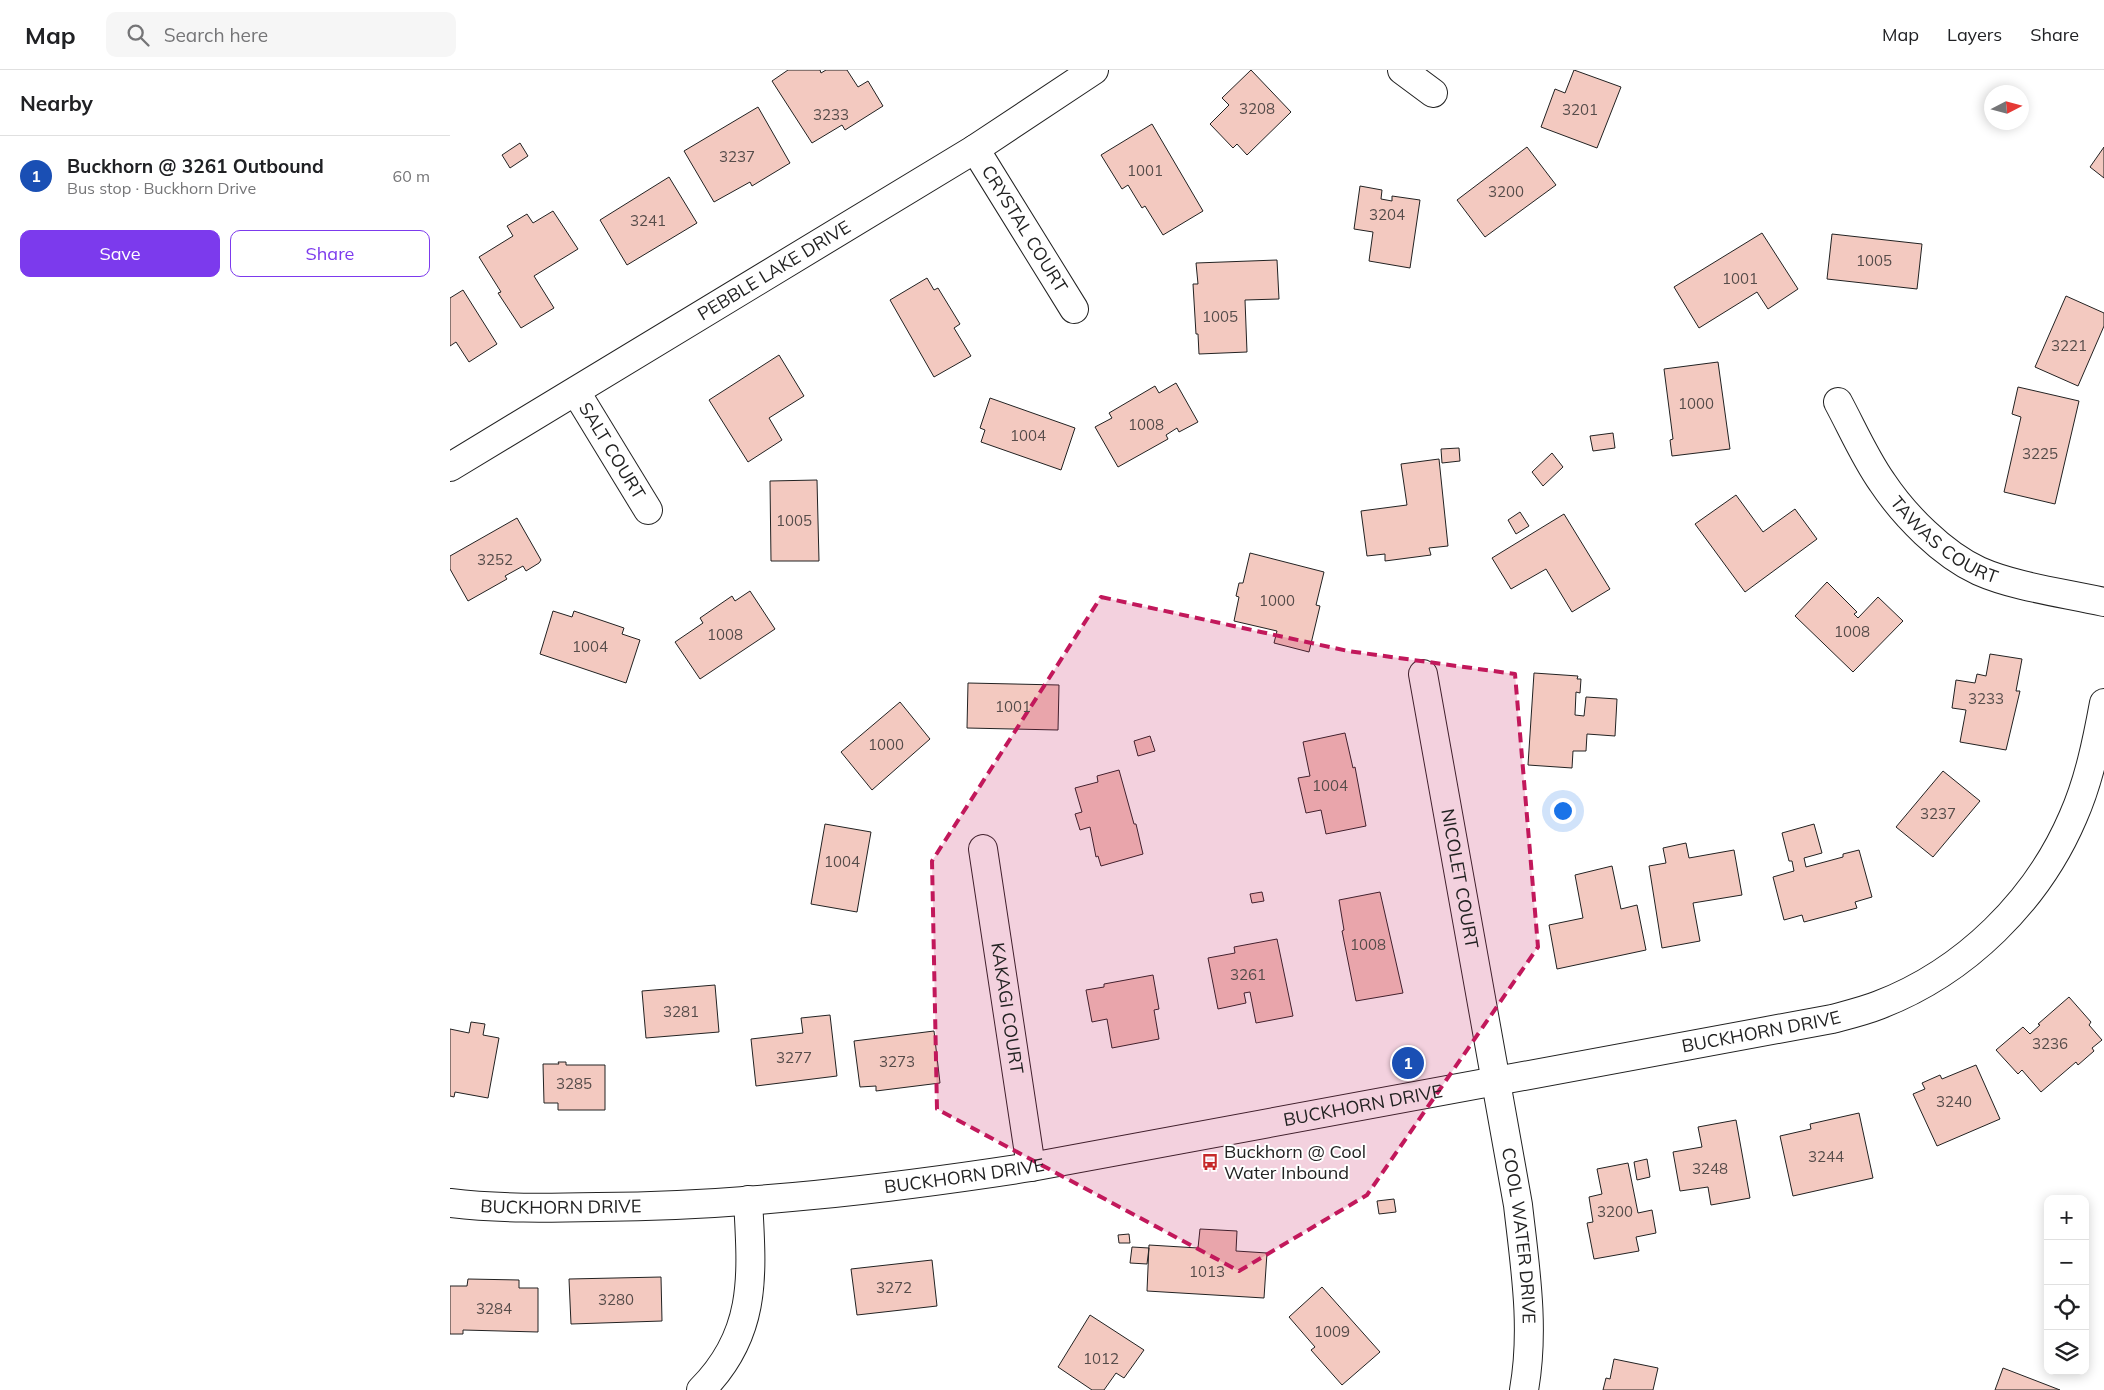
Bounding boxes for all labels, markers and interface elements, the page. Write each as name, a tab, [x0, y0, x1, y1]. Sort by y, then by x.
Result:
search box	[106, 12, 456, 57]
text: Map	[25, 20, 76, 50]
icon: search	[124, 21, 152, 49]
text: Search here	[164, 23, 268, 47]
text: Map	[1882, 23, 1919, 46]
text: Layers	[1947, 23, 2002, 46]
text: Share	[2030, 23, 2079, 46]
north arrow	[1984, 85, 2029, 130]
text: Nearby	[20, 90, 93, 116]
house number: 3208	[1239, 99, 1275, 118]
house number: 3201	[1562, 100, 1598, 119]
house number: 3233	[813, 105, 849, 124]
house number: 3237	[719, 147, 755, 166]
text: Buckhorn @ 3261 Outbound	[67, 154, 324, 178]
street label: CRYSTAL COURT	[977, 161, 1073, 297]
house number: 1001	[1127, 161, 1163, 180]
text: 1	[31, 166, 41, 186]
text: 60 m	[393, 166, 430, 186]
text: Bus stop · Buckhorn Drive	[67, 178, 256, 198]
house number: 3200	[1488, 182, 1524, 201]
house number: 3204	[1369, 205, 1405, 224]
house number: 3241	[630, 211, 666, 230]
street label: PEBBLE LAKE DRIVE	[693, 215, 855, 325]
button: Save	[20, 230, 220, 277]
button: Share	[230, 230, 430, 277]
house number: 1005	[1856, 251, 1892, 270]
house number: 1001	[1722, 269, 1758, 288]
house number: 1005	[1202, 307, 1238, 326]
house number: 3221	[2051, 336, 2087, 355]
house number: 1000	[1678, 394, 1714, 413]
street label: SALT COURT	[574, 398, 651, 503]
house number: 1008	[1128, 415, 1164, 434]
house number: 1004	[1010, 426, 1046, 445]
house number: 3225	[2022, 444, 2058, 463]
street label: TAWAS COURT	[1886, 491, 2001, 588]
house number: 1005	[776, 511, 812, 530]
house number: 3252	[477, 550, 513, 569]
house number: 1000	[1259, 591, 1295, 610]
house number: 1008	[1834, 622, 1870, 641]
house number: 1008	[707, 625, 743, 644]
house number: 1004	[572, 637, 608, 656]
house number: 3233	[1968, 689, 2004, 708]
house number: 1001	[995, 697, 1031, 716]
house number: 1000	[868, 735, 904, 754]
house number: 1004	[1312, 776, 1348, 795]
your location	[1550, 798, 1576, 824]
house number: 3237	[1920, 804, 1956, 823]
street label: NICOLET COURT	[1436, 807, 1484, 951]
house number: 1004	[824, 852, 860, 871]
house number: 1008	[1350, 935, 1386, 954]
street label: KAKAGI COURT	[986, 941, 1029, 1076]
house number: 3261	[1230, 965, 1266, 984]
house number: 3281	[663, 1002, 699, 1021]
street label: BUCKHORN DRIVE	[1680, 1005, 1843, 1058]
house number: 3236	[2032, 1034, 2068, 1053]
pin: 1	[1392, 1044, 1424, 1082]
house number: 3277	[776, 1048, 812, 1067]
house number: 3273	[879, 1052, 915, 1071]
house number: 3285	[556, 1074, 592, 1093]
street label: BUCKHORN DRIVE	[1282, 1079, 1444, 1131]
house number: 3240	[1936, 1092, 1972, 1111]
place label: Buckhorn @ Cool Water Inbound	[1224, 1140, 1366, 1184]
street label: COOL WATER DRIVE	[1497, 1146, 1541, 1324]
house number: 3244	[1808, 1147, 1844, 1166]
bus stop icon: Buckhorn @ Cool Water Inbound	[1200, 1152, 1220, 1172]
street label: BUCKHORN DRIVE	[883, 1153, 1046, 1198]
house number: 3248	[1692, 1159, 1728, 1178]
street label: BUCKHORN DRIVE	[480, 1194, 642, 1219]
map controls	[2044, 1195, 2089, 1375]
button: +	[2044, 1195, 2089, 1240]
house number: 3200	[1597, 1202, 1633, 1221]
button: −	[2044, 1240, 2089, 1285]
house number: 1013	[1189, 1262, 1225, 1281]
house number: 3272	[876, 1278, 912, 1297]
button: locate	[2044, 1285, 2089, 1330]
house number: 3280	[598, 1290, 634, 1309]
house number: 3284	[476, 1299, 512, 1318]
house number: 1009	[1314, 1322, 1350, 1341]
button: layers	[2044, 1330, 2089, 1375]
house number: 1012	[1083, 1349, 1119, 1368]

